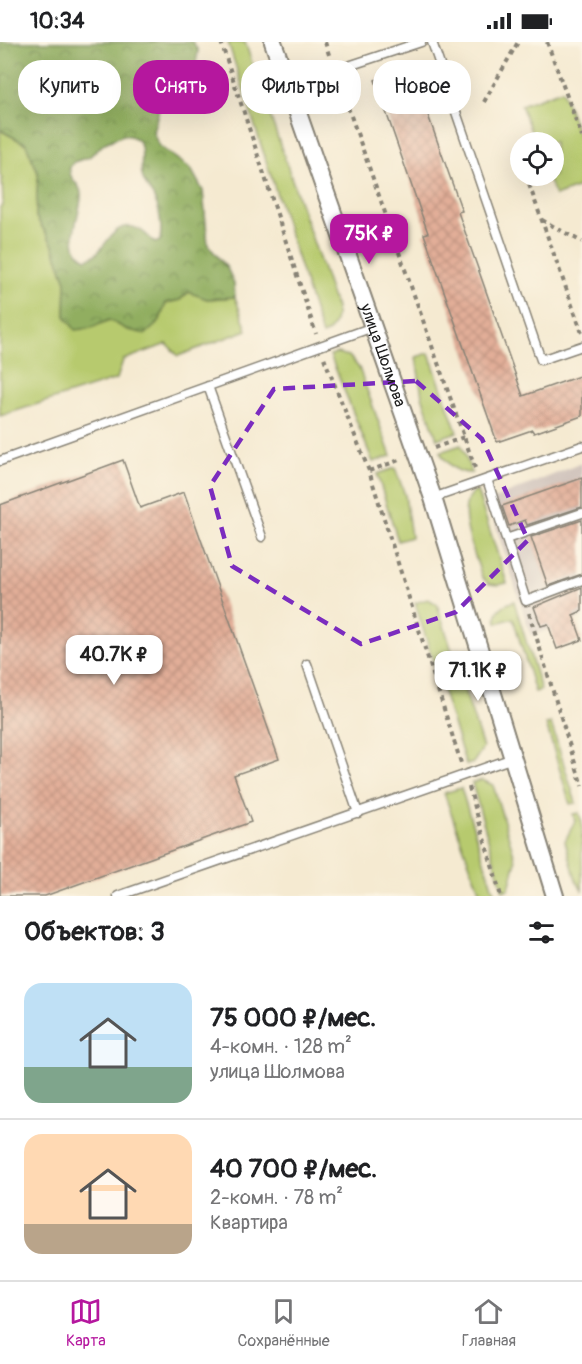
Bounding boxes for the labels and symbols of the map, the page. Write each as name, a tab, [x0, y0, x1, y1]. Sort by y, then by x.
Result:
pin: 75K ₽	[327, 214, 411, 265]
street label: улица Шолмова	[355, 300, 410, 410]
pin: 40.7K ₽	[59, 635, 169, 686]
pin: 71.1K ₽	[423, 651, 533, 702]

